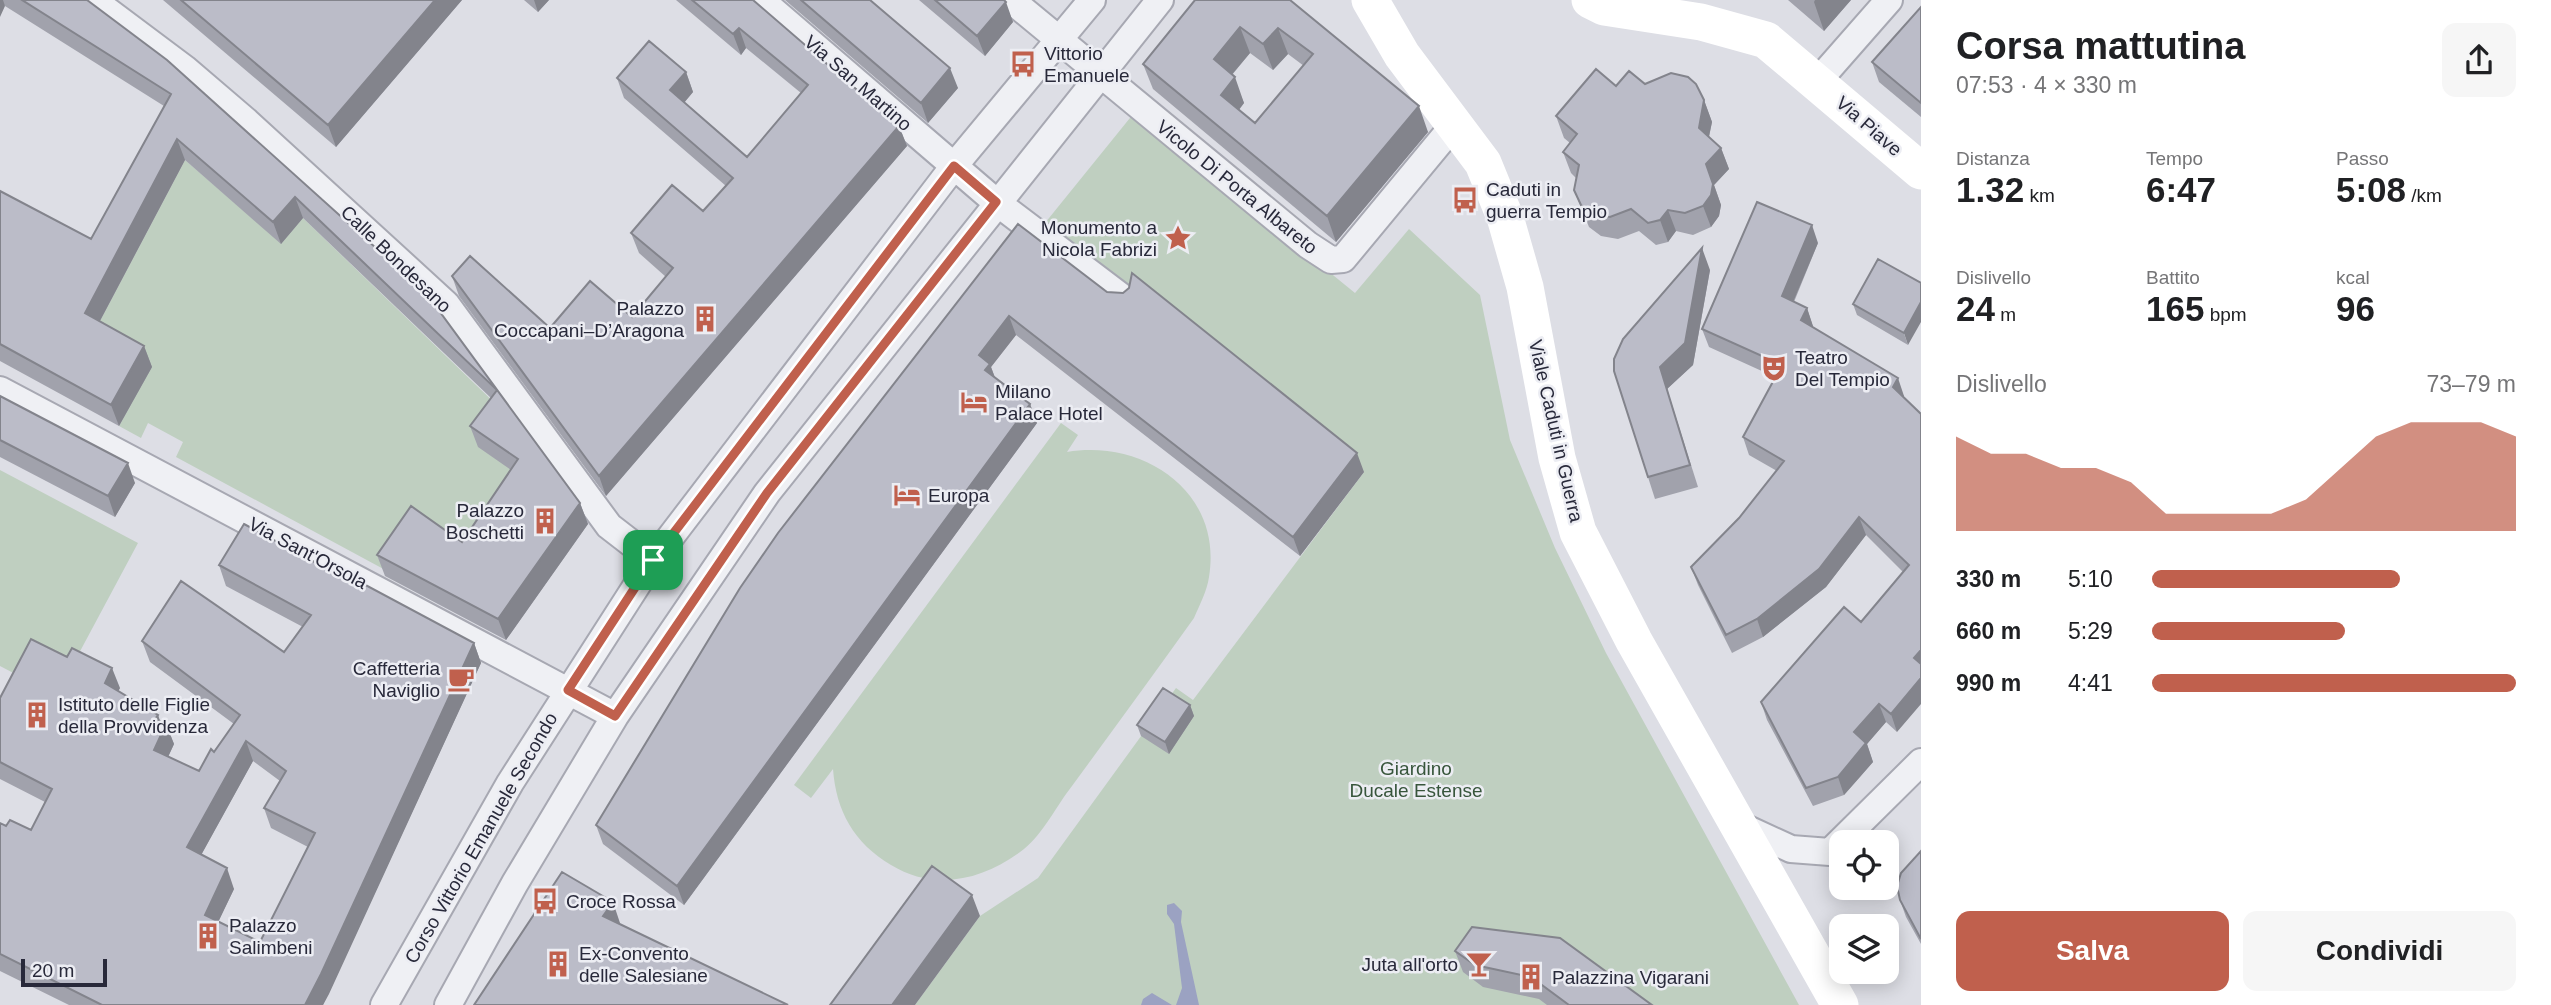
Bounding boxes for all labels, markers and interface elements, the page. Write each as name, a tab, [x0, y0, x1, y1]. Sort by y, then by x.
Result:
button: share	[2442, 23, 2516, 97]
text: Corsa mattutina	[1956, 25, 2245, 67]
street label: Via San Martino	[800, 31, 916, 135]
place label: Vittorio Emanuele	[1044, 43, 1130, 86]
bus stop icon: Vittorio Emanuele	[1008, 49, 1038, 79]
text: 07:53 · 4 × 330 m	[1956, 72, 2137, 98]
street label: Via Piave	[1832, 92, 1906, 160]
street label: Vicolo Di Porta Albareto	[1153, 116, 1321, 258]
text: Distanza	[1956, 148, 2030, 169]
text: Tempo	[2146, 148, 2203, 169]
text: Passo	[2336, 148, 2389, 169]
text: 1.32	[1956, 170, 2024, 209]
text: 6:47	[2146, 170, 2216, 209]
text: 5:08	[2336, 170, 2406, 209]
place label: Caduti in guerra Tempio	[1486, 179, 1607, 222]
bus stop icon: Caduti in guerra Tempio	[1450, 185, 1480, 215]
text: km	[2024, 185, 2055, 206]
text: /km	[2406, 185, 2442, 206]
street label: Calle Bondesano	[337, 201, 455, 317]
place label: Monumento a Nicola Fabrizi	[1041, 217, 1157, 260]
place icon: Monumento a Nicola Fabrizi	[1163, 223, 1193, 253]
text: Dislivello	[1956, 267, 2031, 288]
text: Battito	[2146, 267, 2200, 288]
text: kcal	[2336, 267, 2370, 288]
text: 24	[1956, 289, 1995, 328]
text: 165	[2146, 289, 2204, 328]
text: 96	[2336, 289, 2375, 328]
place label: Palazzo Coccapani–D’Aragona	[494, 298, 684, 341]
building icon: Palazzo Coccapani–D’Aragona	[690, 304, 720, 334]
text: m	[1995, 304, 2016, 325]
text: bpm	[2204, 304, 2247, 325]
street label: Viale Caduti in Guerra	[1525, 338, 1587, 525]
place label: Teatro Del Tempio	[1795, 347, 1890, 390]
theatre icon: Teatro Del Tempio	[1759, 353, 1789, 383]
text: Dislivello	[1956, 371, 2047, 397]
text: 73–79 m	[2426, 371, 2516, 397]
place label: Milano Palace Hotel	[995, 381, 1103, 424]
hotel icon: Milano Palace Hotel	[959, 387, 989, 417]
hotel icon: Europa	[892, 480, 922, 510]
place label: Europa	[928, 485, 990, 506]
place label: Palazzo Boschetti	[446, 500, 524, 543]
building icon: Palazzo Boschetti	[530, 506, 560, 536]
street label: Via Sant'Orsola	[245, 513, 371, 593]
pin	[623, 530, 683, 590]
icon: arrive	[634, 541, 672, 579]
text: 330 m	[1956, 566, 2021, 592]
text: 5:10	[2068, 566, 2113, 592]
text: 660 m	[1956, 618, 2021, 644]
text: 5:29	[2068, 618, 2113, 644]
place label: Caffetteria Naviglio	[353, 658, 440, 701]
cafe icon: Caffetteria Naviglio	[446, 664, 476, 694]
text: 990 m	[1956, 670, 2021, 696]
text: 4:41	[2068, 670, 2113, 696]
place label: Istituto delle Figlie della Provvidenza	[58, 694, 210, 737]
building icon: Istituto delle Figlie della Provvidenza	[22, 700, 52, 730]
street label: Corso Vittorio Emanuele Secondo	[400, 709, 562, 967]
park label: Giardino Ducale Estense	[1349, 758, 1483, 801]
map controls	[1829, 830, 1899, 984]
button: locate	[1829, 830, 1899, 900]
bus stop icon: Croce Rossa	[530, 886, 560, 916]
place label: Croce Rossa	[566, 891, 676, 912]
button: Salva	[1956, 911, 2229, 991]
button: Condividi	[2243, 911, 2516, 991]
button: layers	[1829, 914, 1899, 984]
place label: Palazzo Salimbeni	[229, 915, 312, 958]
building icon: Palazzo Salimbeni	[193, 921, 223, 951]
place label: Ex-Convento delle Salesiane	[579, 943, 708, 986]
building icon: Ex-Convento delle Salesiane	[543, 949, 573, 979]
bar icon: Juta all'orto	[1464, 949, 1494, 979]
place label: Juta all'orto	[1361, 954, 1458, 975]
scale bar	[21, 956, 107, 988]
text: 20 m	[32, 960, 74, 981]
building icon: Palazzina Vigarani	[1516, 962, 1546, 992]
place label: Palazzina Vigarani	[1552, 967, 1709, 988]

